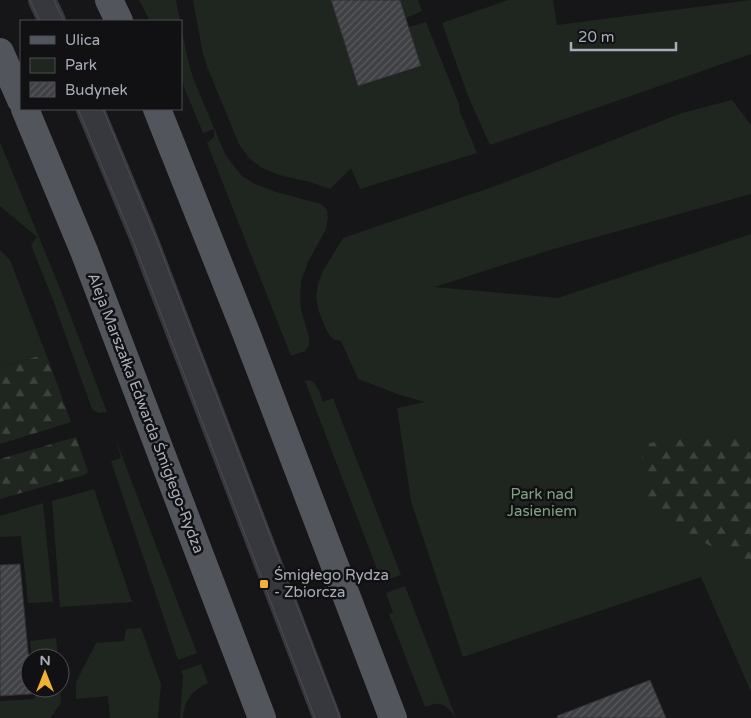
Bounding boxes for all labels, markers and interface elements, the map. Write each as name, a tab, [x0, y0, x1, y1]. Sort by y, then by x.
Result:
legend	[20, 20, 182, 110]
scale bar	[571, 20, 676, 52]
text: 20 m	[578, 28, 615, 46]
text: Ulica	[65, 31, 100, 49]
text: Park	[65, 56, 97, 74]
text: Budynek	[65, 81, 128, 99]
street label: Aleja Marszałka Edwarda Śmigłego-Rydza	[84, 270, 208, 556]
park label: Park nad Jasieniem	[507, 485, 577, 520]
place label: Śmigłego Rydza - Zbiorcza	[274, 566, 389, 601]
marker: Śmigłego Rydza - Zbiorcza	[258, 578, 270, 590]
north arrow	[20, 648, 70, 698]
text: N	[39, 652, 51, 669]

